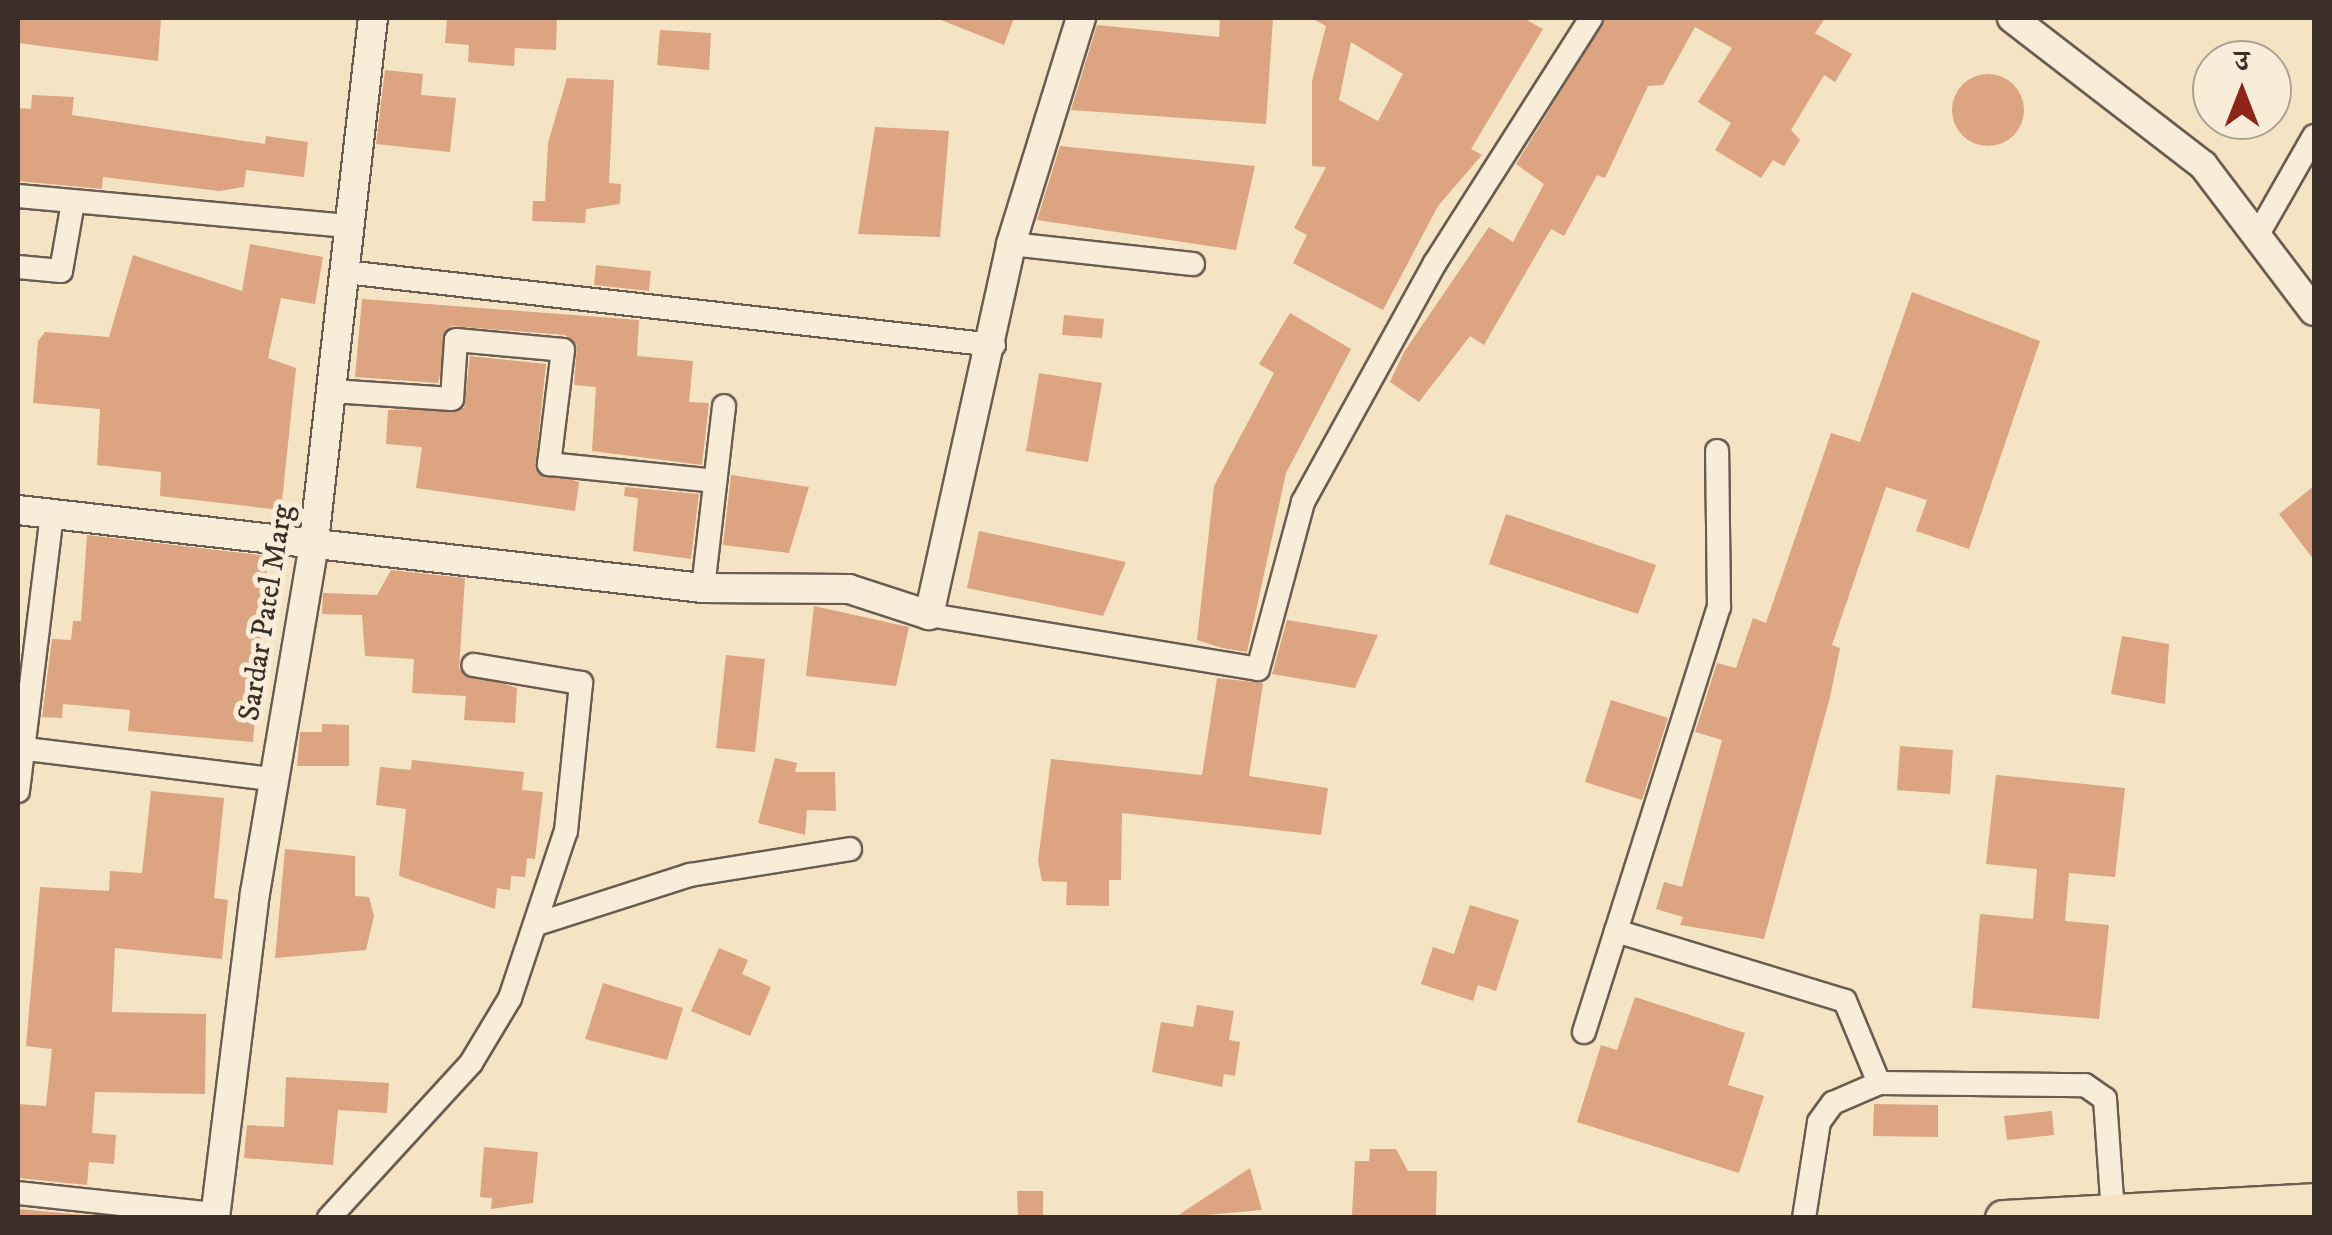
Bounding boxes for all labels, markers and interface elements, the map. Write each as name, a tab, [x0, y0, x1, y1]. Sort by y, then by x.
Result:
north arrow	[2192, 40, 2292, 140]
text: उ	[2235, 44, 2249, 79]
street label: Sardar Patel Marg	[232, 502, 302, 724]

